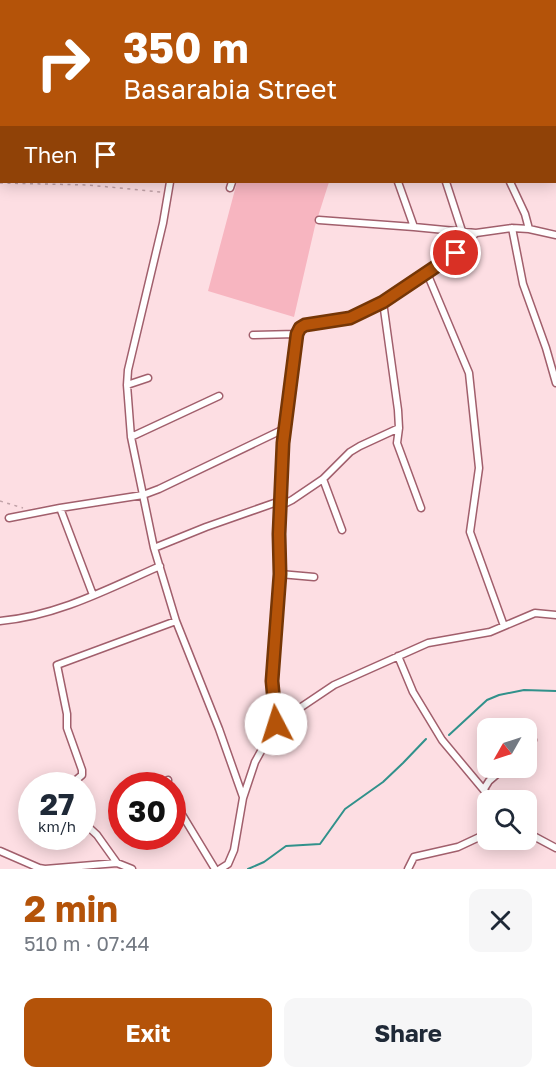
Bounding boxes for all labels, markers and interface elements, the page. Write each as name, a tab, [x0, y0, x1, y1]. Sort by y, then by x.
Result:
text: 350 m	[123, 22, 249, 72]
icon: right	[24, 24, 102, 102]
text: Basarabia Street	[123, 73, 337, 105]
icon: arrive	[89, 138, 122, 171]
text: Then	[24, 141, 77, 168]
pin	[430, 227, 481, 278]
icon: arrive	[439, 236, 472, 269]
position arrow	[244, 692, 308, 756]
north arrow	[477, 718, 537, 778]
map controls	[477, 718, 537, 850]
speed limit sign: 30	[108, 772, 186, 850]
text: 27	[40, 786, 74, 822]
button: search	[477, 790, 537, 850]
text: km/h	[38, 817, 76, 835]
text: 2 min	[24, 887, 118, 930]
button: close	[469, 889, 532, 952]
text: 510 m · 07:44	[24, 931, 150, 955]
button: Exit	[24, 998, 272, 1067]
button: Share	[284, 998, 532, 1067]

